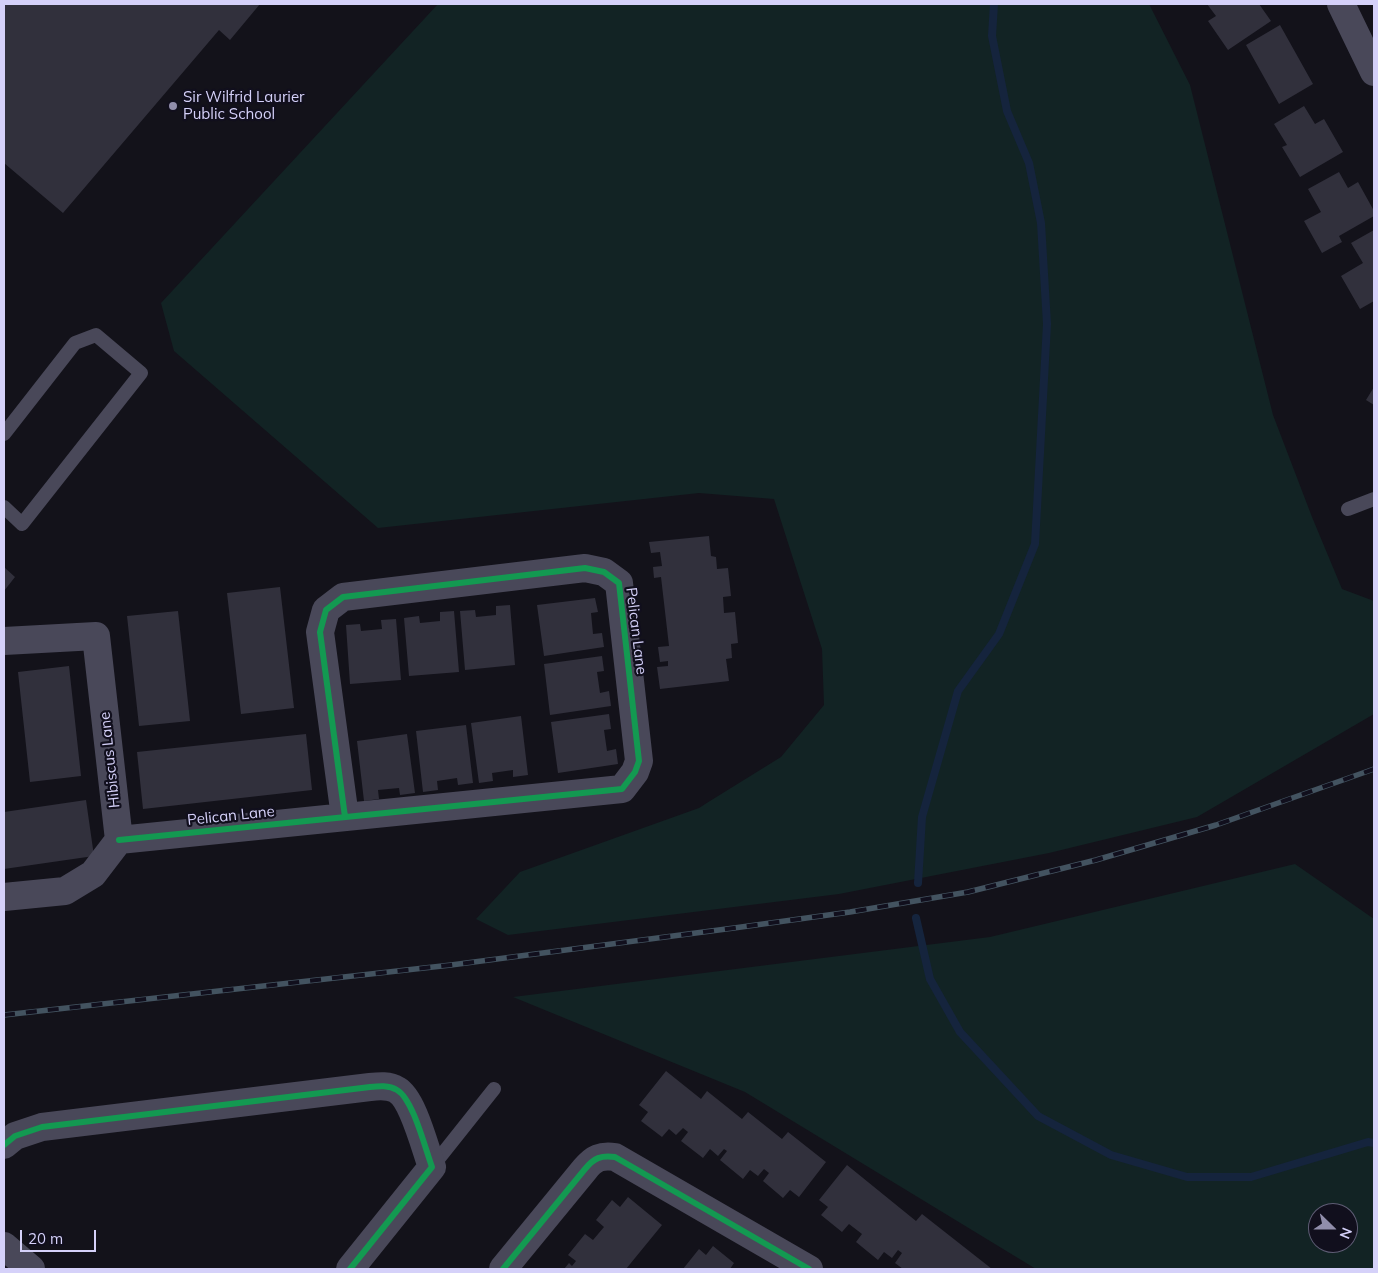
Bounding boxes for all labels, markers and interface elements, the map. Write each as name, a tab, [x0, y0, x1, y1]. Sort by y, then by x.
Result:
place label: Sir Wilfrid Laurier Public School	[183, 88, 305, 123]
marker: Sir Wilfrid Laurier Public School	[167, 100, 179, 112]
street label: Pelican Lane	[622, 586, 650, 676]
street label: Hibiscus Lane	[96, 711, 124, 809]
street label: Pelican Lane	[186, 802, 276, 830]
north arrow	[1308, 1203, 1358, 1253]
scale bar	[22, 1220, 99, 1252]
text: N	[1336, 1225, 1356, 1242]
text: 20 m	[28, 1229, 63, 1248]

